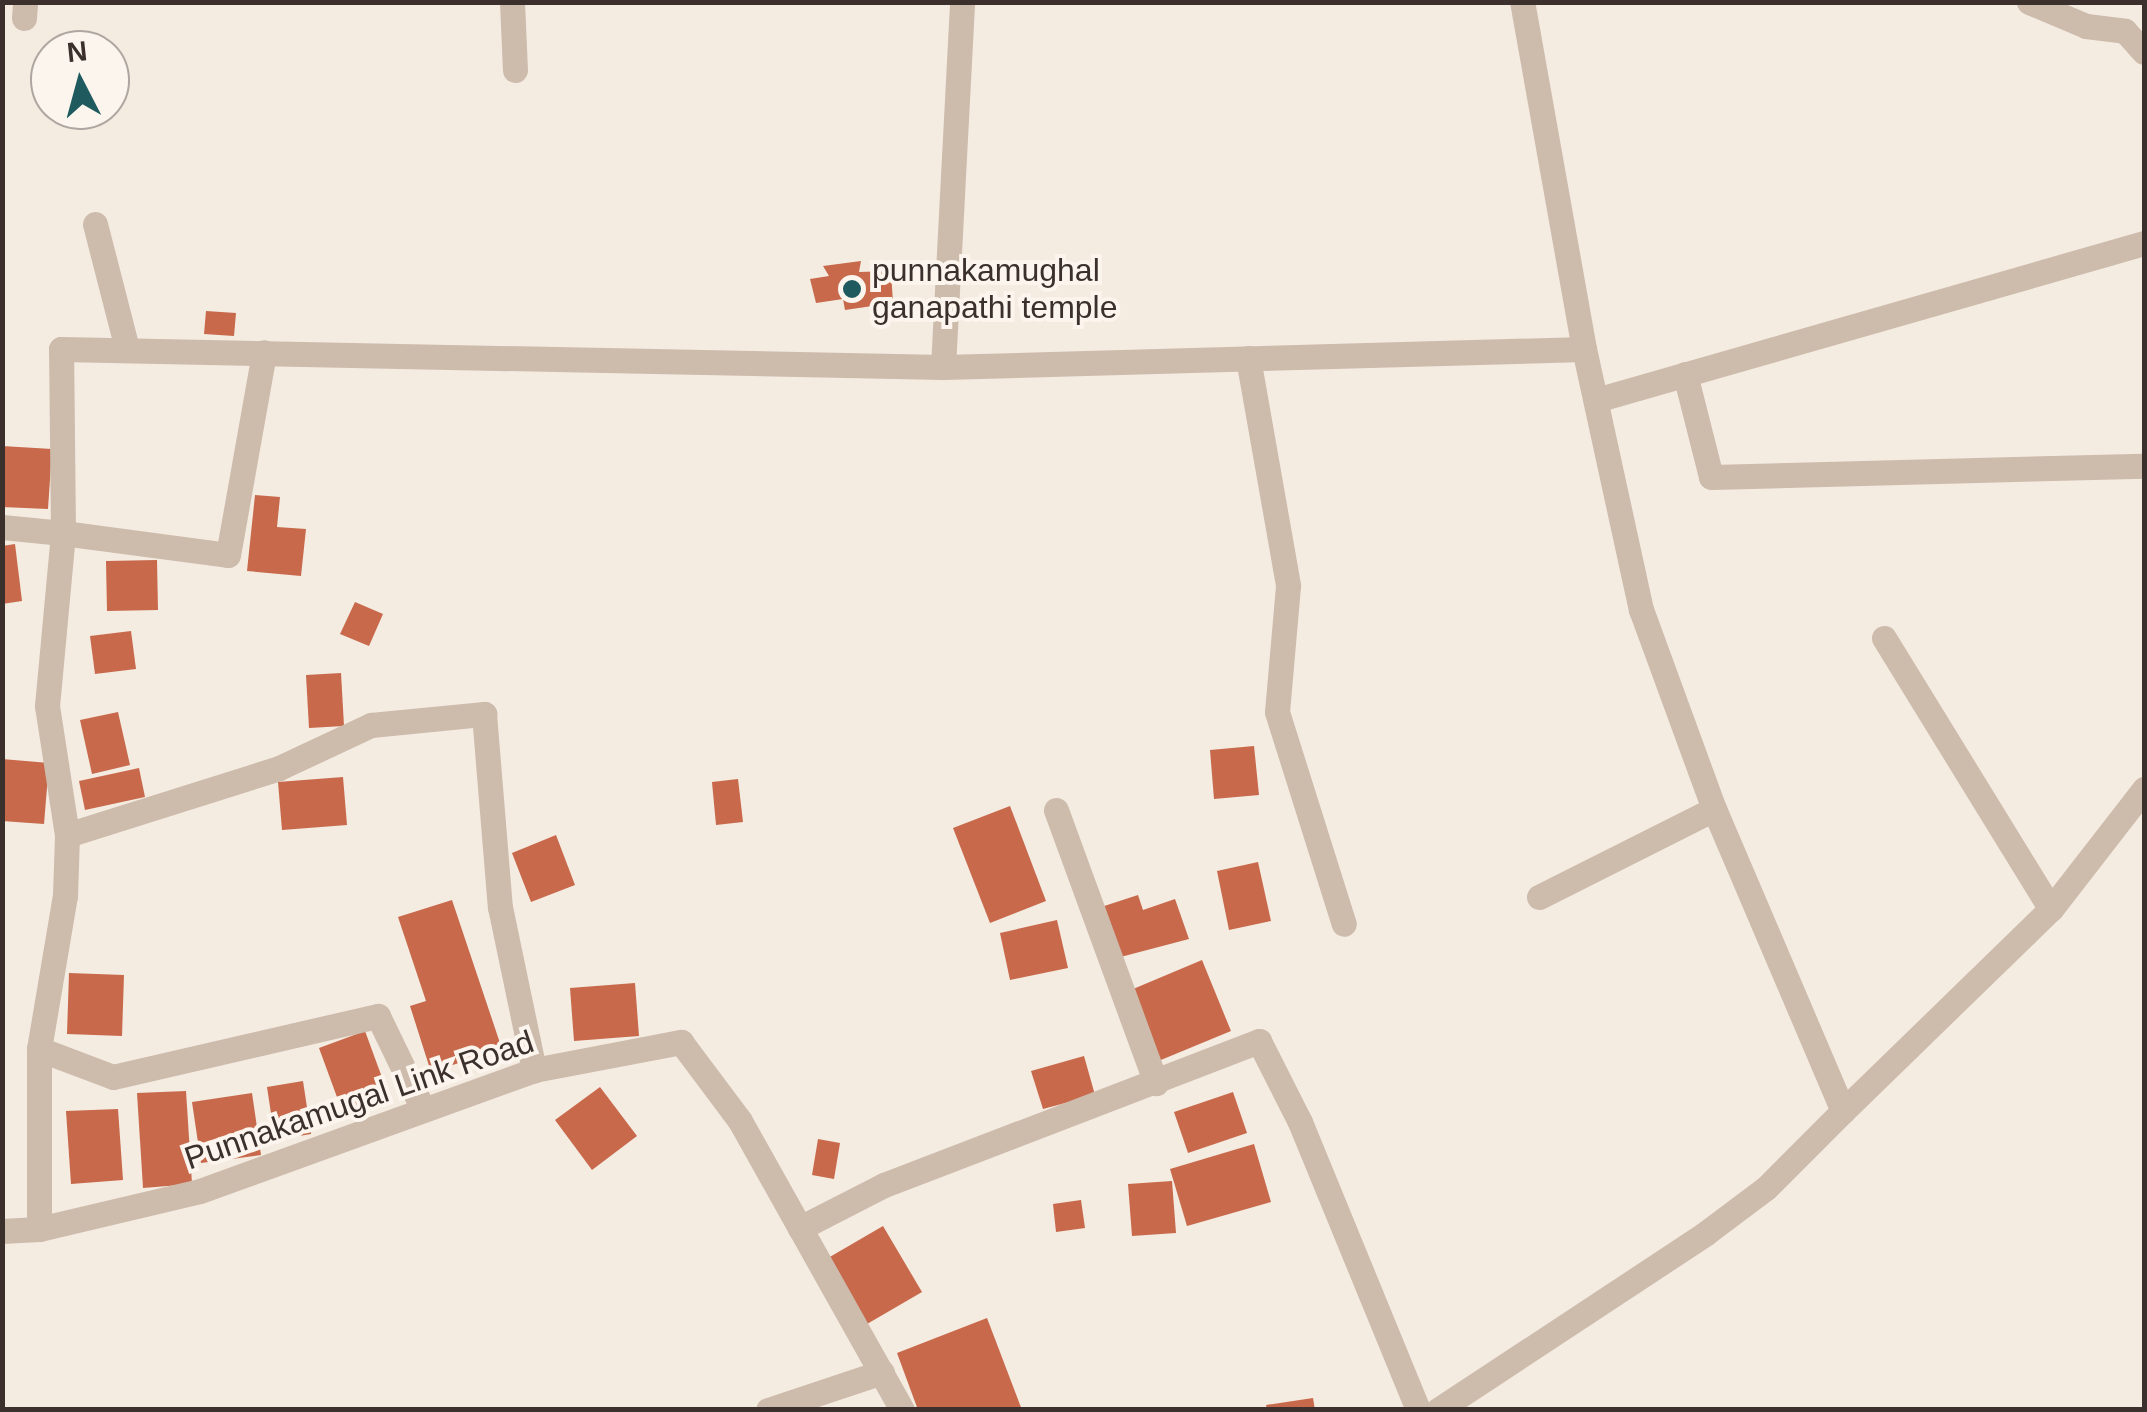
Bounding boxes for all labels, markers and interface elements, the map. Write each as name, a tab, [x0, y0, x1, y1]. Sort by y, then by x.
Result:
north arrow	[30, 30, 130, 130]
text: N	[65, 35, 89, 68]
place label: punnakamughal ganapathi temple	[872, 252, 1118, 327]
marker: punnakamughal ganapathi temple	[841, 278, 863, 300]
street label: Punnakamugal Link Road	[179, 1022, 539, 1178]

